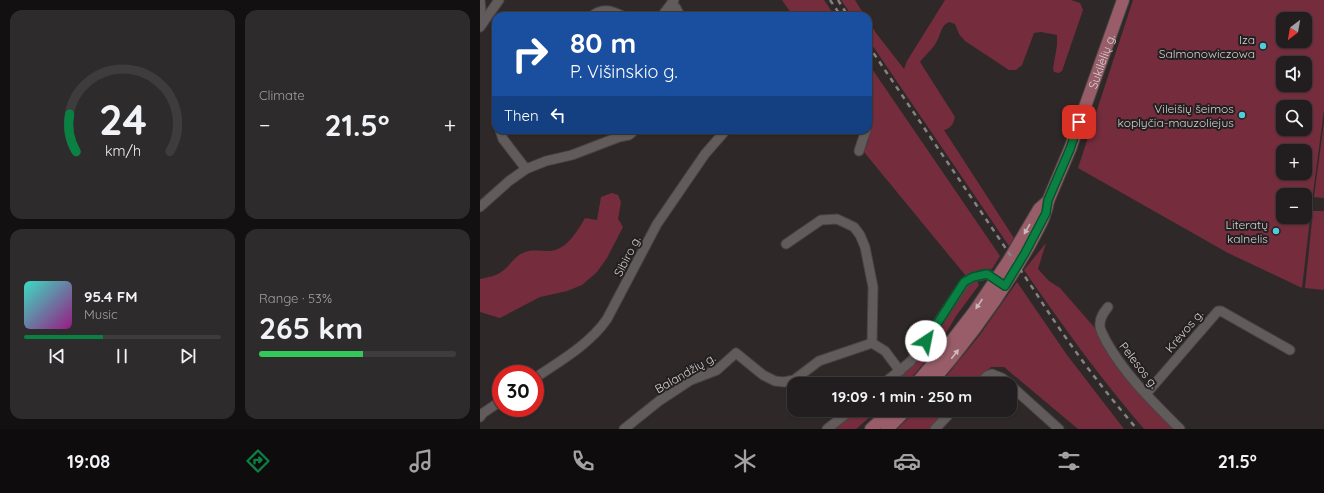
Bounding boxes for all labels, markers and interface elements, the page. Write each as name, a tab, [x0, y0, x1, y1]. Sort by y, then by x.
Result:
north arrow	[1276, 12, 1312, 48]
map controls	[1276, 12, 1312, 224]
text: 80 m	[570, 25, 636, 60]
icon: right	[504, 28, 556, 80]
street label: Sukilėlių g.	[1085, 32, 1118, 91]
place label: Iza Salmonowiczowa	[1159, 32, 1255, 61]
marker: Iza Salmonowiczowa	[1258, 41, 1268, 51]
button: sound	[1276, 56, 1312, 92]
text: P. Višinskio g.	[570, 60, 678, 83]
text: Climate	[259, 87, 305, 103]
text: 24	[98, 93, 147, 145]
button: search	[1276, 100, 1312, 136]
place label: Vileišių šeimos koplyčia-mauzoliejus	[1118, 101, 1234, 130]
icon: left	[547, 104, 569, 126]
pin	[1062, 105, 1096, 139]
text: 21.5°	[324, 106, 390, 144]
text: Then	[504, 106, 539, 125]
marker: Vileišių šeimos koplyčia-mauzoliejus	[1237, 110, 1247, 120]
text: −	[259, 111, 270, 139]
text: +	[444, 111, 456, 139]
icon: arrive	[1068, 111, 1090, 133]
text: km/h	[104, 142, 141, 160]
button: +	[1276, 144, 1312, 180]
button: −	[1276, 188, 1312, 224]
place label: Literatų kalnelis	[1226, 217, 1268, 246]
one-way arrow	[1023, 223, 1030, 235]
marker: Literatų kalnelis	[1271, 226, 1281, 236]
street label: Sibiro g.	[610, 233, 644, 279]
text: 95.4 FM	[84, 287, 138, 306]
text: Range · 53%	[259, 290, 332, 306]
one-way arrow	[975, 299, 983, 309]
text: Music	[84, 306, 118, 322]
street label: Krėvos g.	[1162, 307, 1206, 355]
text: 265 km	[259, 309, 363, 347]
position arrow	[905, 320, 947, 362]
street label: Pelesos g.	[1116, 339, 1162, 391]
icon: previous	[46, 345, 68, 367]
icon: pause	[111, 345, 133, 367]
icon: next	[177, 345, 199, 367]
one-way arrow	[951, 349, 959, 359]
street label: Balandžių g.	[652, 350, 718, 396]
speed limit sign: 30	[492, 365, 544, 417]
text: 19:09 · 1 min · 250 m	[832, 387, 972, 406]
icon: directions	[244, 447, 272, 475]
icon: music	[407, 447, 435, 475]
icon: phone	[569, 447, 597, 475]
icon: climate	[731, 447, 759, 475]
icon: car	[893, 447, 921, 475]
icon: filters	[1055, 447, 1083, 475]
text: 19:08	[67, 450, 110, 473]
text: 21.5°	[1218, 450, 1257, 473]

